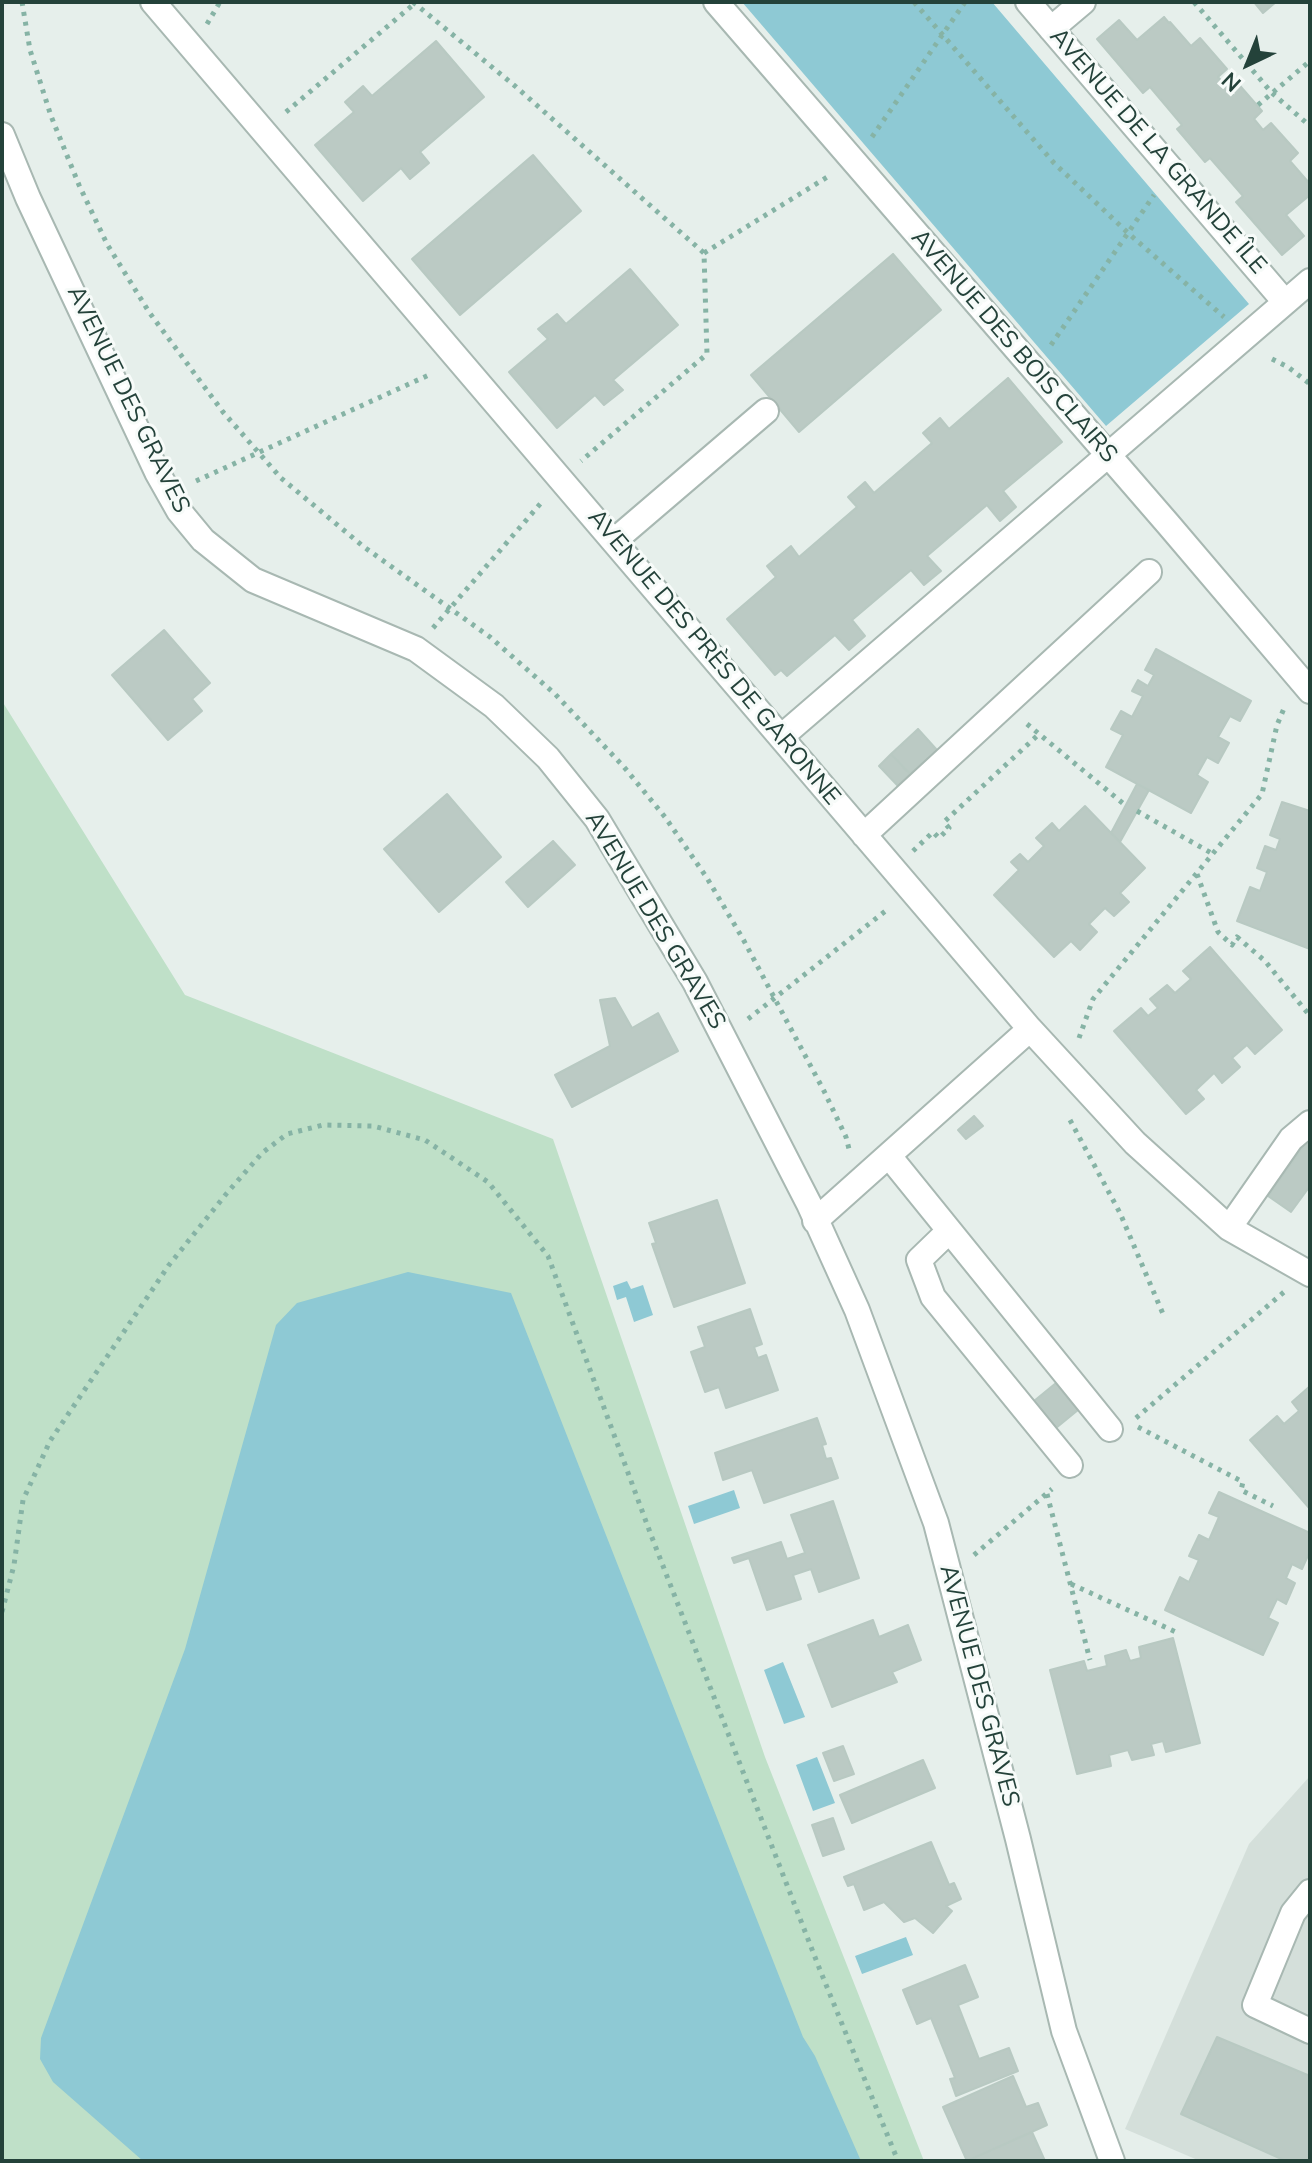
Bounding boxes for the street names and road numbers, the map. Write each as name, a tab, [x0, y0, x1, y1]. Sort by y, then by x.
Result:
street label: AVENUE DE LA GRANDE ÎLE	[1043, 23, 1271, 281]
street label: AVENUE DES BOIS CLAIRS	[904, 225, 1122, 469]
street label: AVENUE DES GRAVES	[59, 282, 195, 518]
street label: AVENUE DES PRÈS DE GARONNE	[581, 504, 845, 812]
street label: AVENUE DES GRAVES	[578, 807, 730, 1035]
street label: AVENUE DES GRAVES	[932, 1562, 1024, 1810]

